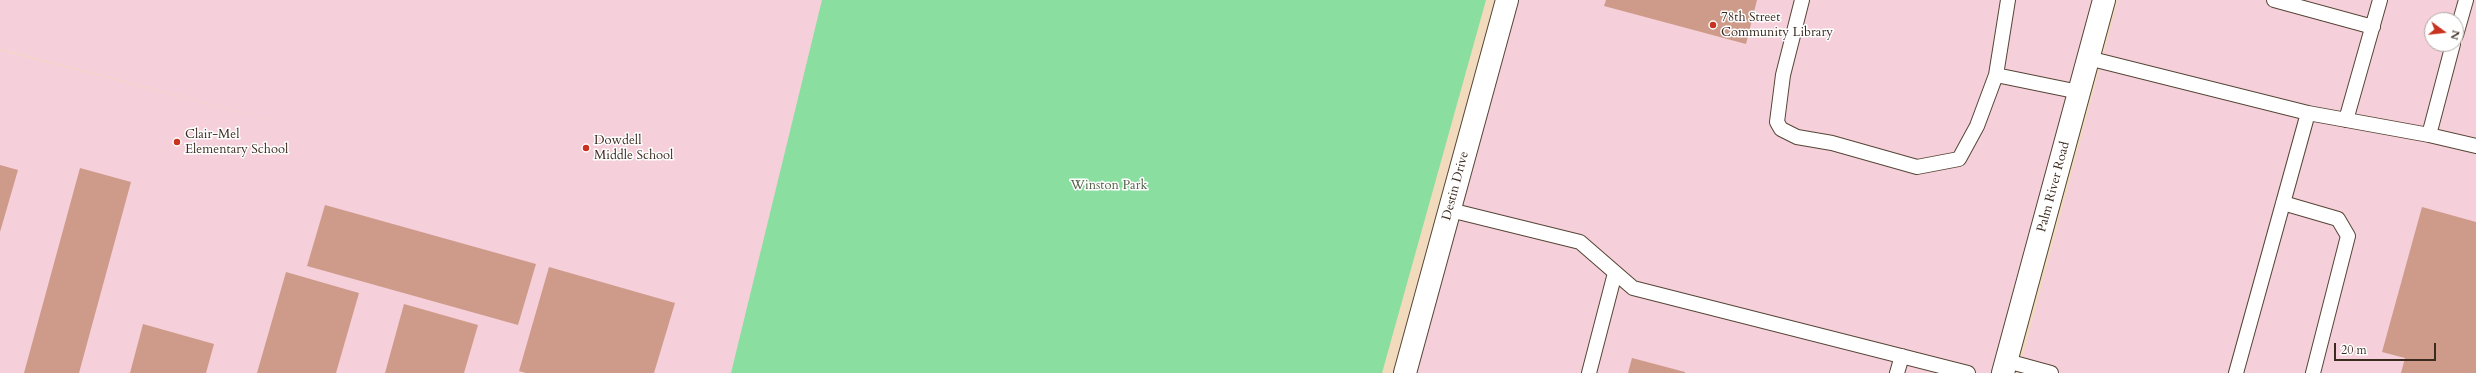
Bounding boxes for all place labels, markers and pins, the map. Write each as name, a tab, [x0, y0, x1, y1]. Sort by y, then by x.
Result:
place label: 78th Street Community Library	[1721, 10, 1833, 41]
marker: 78th Street Community Library	[1708, 20, 1718, 30]
place label: Clair-Mel Elementary School	[185, 127, 288, 158]
place label: Dowdell Middle School	[594, 133, 673, 164]
marker: Clair-Mel Elementary School	[172, 137, 182, 147]
marker: Dowdell Middle School	[581, 143, 591, 153]

